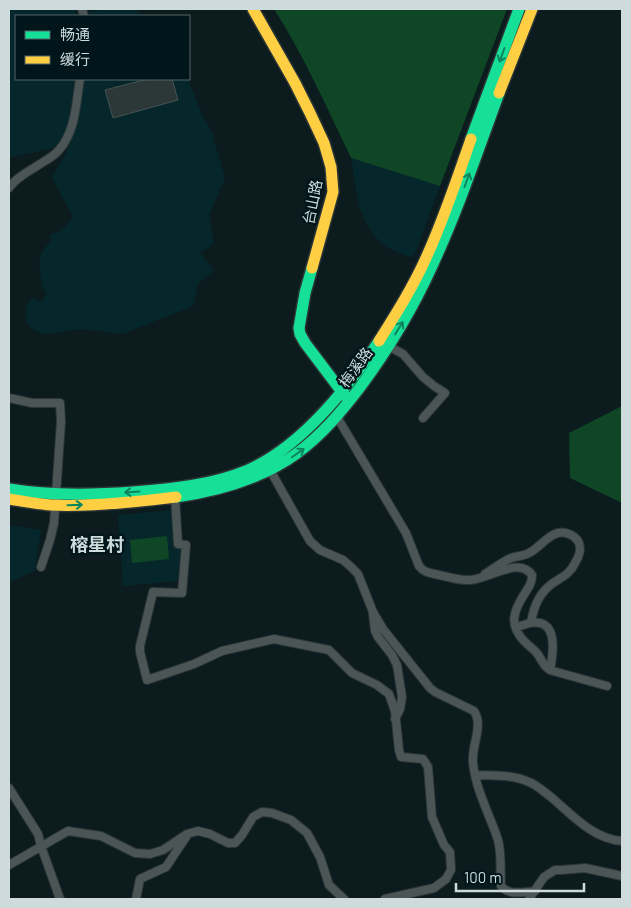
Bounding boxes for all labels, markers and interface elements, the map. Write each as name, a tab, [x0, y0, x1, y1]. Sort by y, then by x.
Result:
legend	[15, 15, 190, 80]
text: 畅通	[60, 25, 90, 43]
one-way arrow	[497, 46, 506, 62]
text: 缓行	[60, 50, 90, 68]
one-way arrow	[463, 173, 472, 188]
street label: 台山路	[299, 178, 325, 226]
one-way arrow	[395, 321, 405, 335]
street label: 梅溪路	[334, 344, 376, 390]
one-way arrow	[290, 448, 304, 458]
one-way arrow	[124, 488, 140, 497]
one-way arrow	[66, 500, 82, 509]
district label: 榕星村	[70, 533, 124, 555]
scale bar	[456, 860, 584, 892]
text: 100 m	[464, 868, 502, 886]

